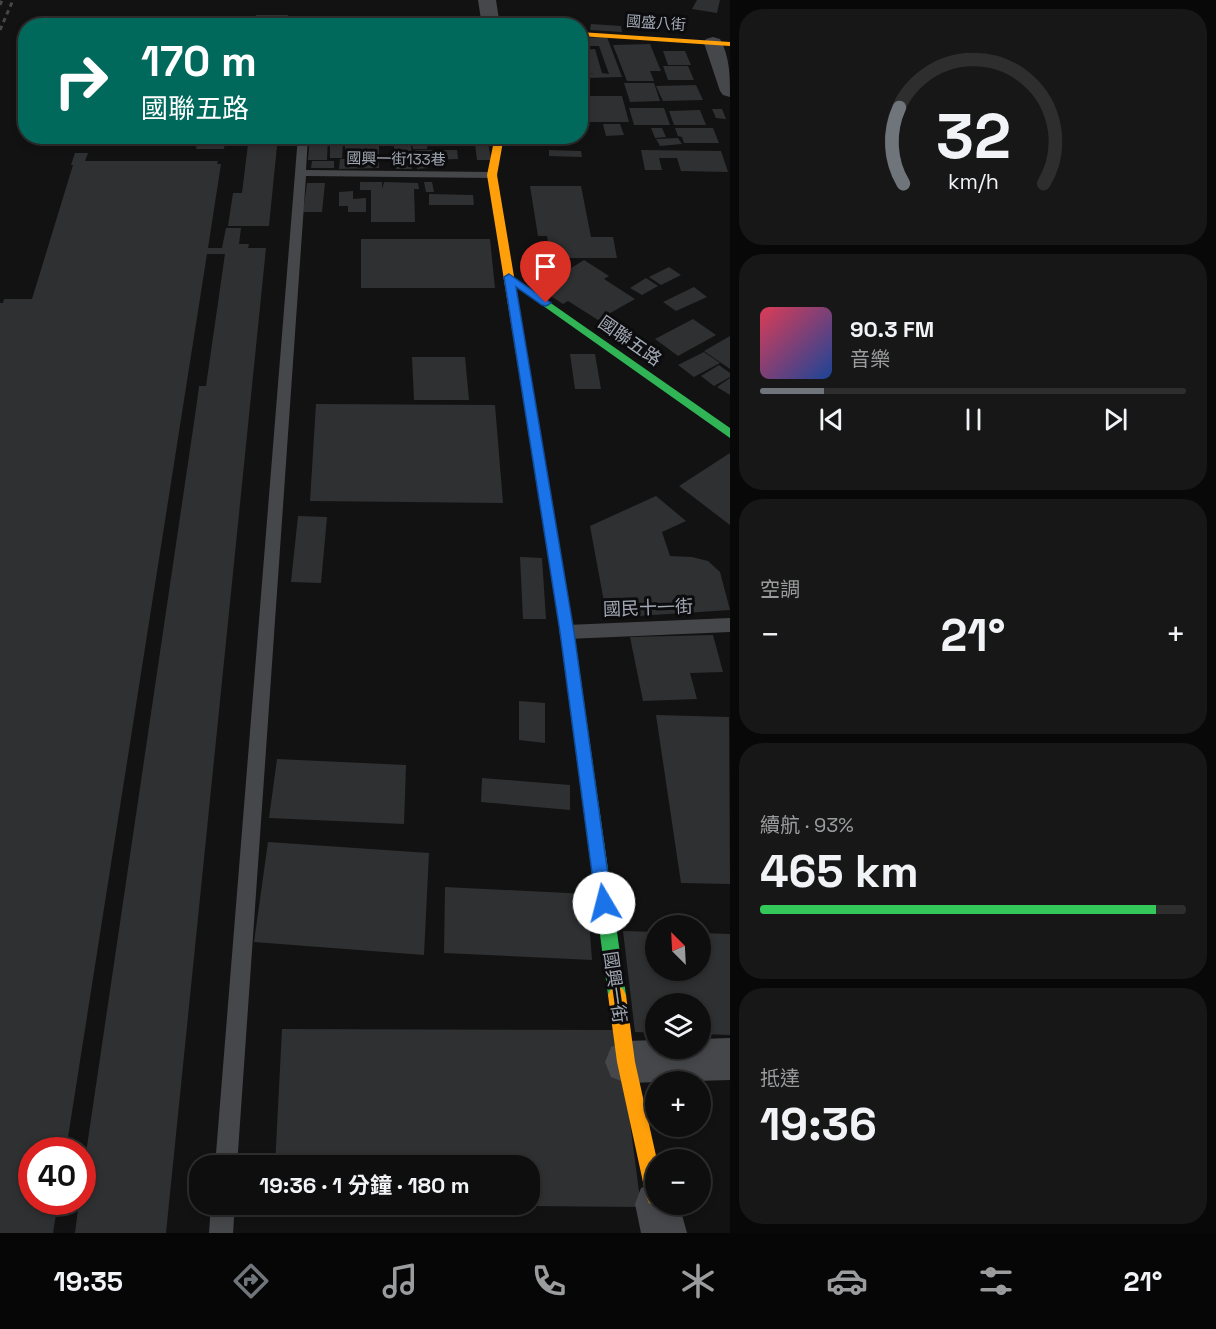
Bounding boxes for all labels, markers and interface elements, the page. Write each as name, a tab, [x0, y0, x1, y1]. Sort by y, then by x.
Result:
street label: 國盛八街	[625, 11, 687, 34]
text: 170 m	[141, 35, 257, 88]
icon: right	[42, 42, 120, 120]
text: 國聯五路	[141, 91, 249, 126]
text: 32	[935, 97, 1010, 176]
street label: 國興一街133巷	[346, 148, 446, 169]
text: km/h	[947, 168, 999, 195]
pin	[520, 241, 571, 303]
icon: arrive	[529, 250, 562, 283]
street label: 國聯五路	[594, 311, 666, 371]
text: 90.3 FM	[850, 315, 934, 343]
text: 音樂	[850, 346, 890, 372]
icon: previous	[815, 403, 848, 436]
icon: pause	[957, 403, 990, 436]
icon: next	[1099, 403, 1132, 436]
text: 空調	[760, 576, 800, 602]
street label: 國民十一街	[603, 594, 693, 621]
text: 21°	[941, 607, 1005, 664]
text: −	[760, 614, 780, 656]
text: +	[1166, 614, 1186, 656]
text: 續航 · 93%	[760, 812, 854, 838]
text: 465 km	[760, 843, 919, 900]
position arrow	[572, 871, 636, 935]
north arrow	[645, 915, 711, 981]
map controls	[645, 915, 711, 1215]
street label: 國興一街	[599, 950, 632, 1024]
button: layers	[645, 993, 711, 1059]
text: 抵達	[760, 1065, 800, 1091]
button: +	[645, 1071, 711, 1137]
text: 19:36	[760, 1096, 877, 1153]
speed limit sign: 40	[18, 1137, 96, 1215]
button: −	[645, 1149, 711, 1215]
text: 19:36 · 1 分鐘 · 180 m	[259, 1171, 470, 1199]
icon: directions	[230, 1260, 272, 1302]
icon: music	[379, 1260, 421, 1302]
icon: phone	[528, 1260, 570, 1302]
icon: climate	[677, 1260, 719, 1302]
icon: car	[826, 1260, 868, 1302]
icon: filters	[975, 1260, 1017, 1302]
text: 19:35	[53, 1264, 123, 1299]
text: 21°	[1124, 1264, 1162, 1299]

